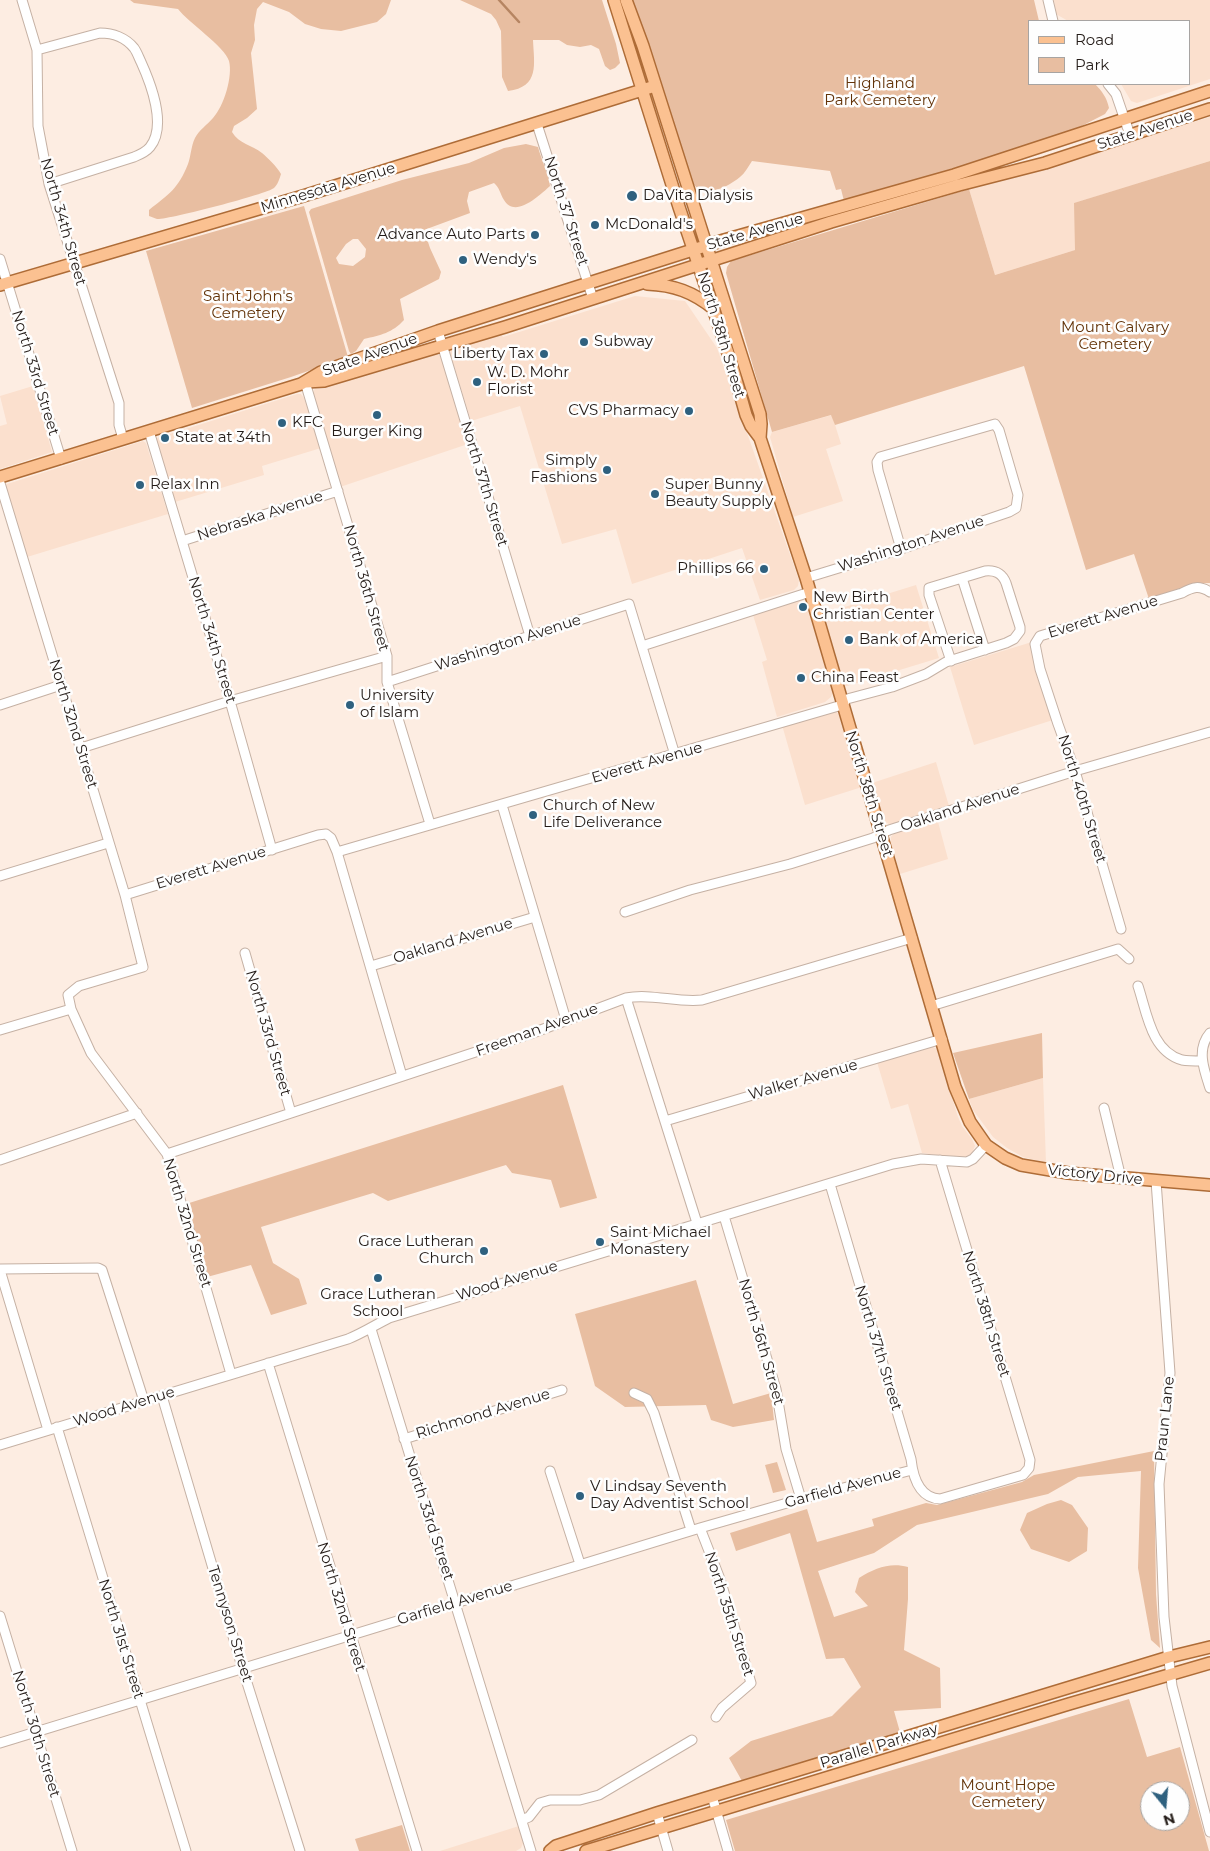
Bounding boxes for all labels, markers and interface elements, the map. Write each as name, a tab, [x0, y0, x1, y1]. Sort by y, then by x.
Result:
legend	[1028, 20, 1190, 85]
text: Road	[1075, 30, 1114, 49]
text: Park	[1075, 55, 1109, 74]
park label: Highland Park Cemetery	[824, 75, 936, 110]
street label: State Avenue	[1095, 106, 1195, 154]
street label: North 37 Street	[540, 154, 592, 268]
street label: North 34th Street	[36, 156, 90, 288]
street label: Minnesota Avenue	[259, 159, 397, 217]
place label: DaVita Dialysis	[643, 187, 753, 205]
marker: DaVita Dialysis	[625, 189, 639, 203]
street label: State Avenue	[705, 210, 805, 254]
place label: McDonald's	[605, 216, 693, 234]
marker: McDonald's	[589, 219, 601, 231]
place label: Advance Auto Parts	[377, 226, 525, 244]
marker: Advance Auto Parts	[529, 229, 541, 241]
place label: Wendy's	[473, 251, 537, 269]
marker: Wendy's	[457, 254, 469, 266]
street label: North 38th Street	[693, 269, 749, 401]
park label: Saint John's Cemetery	[203, 288, 293, 323]
street label: North 33rd Street	[7, 308, 63, 438]
park label: Mount Calvary Cemetery	[1061, 319, 1169, 354]
street label: State Avenue	[320, 330, 420, 380]
place label: Subway	[594, 333, 653, 351]
marker: Subway	[578, 336, 590, 348]
place label: Liberty Tax	[453, 345, 534, 363]
marker: Liberty Tax	[538, 348, 550, 360]
place label: W. D. Mohr Florist	[487, 364, 569, 399]
marker: W. D. Mohr Florist	[471, 376, 483, 388]
place label: CVS Pharmacy	[568, 402, 679, 420]
marker: CVS Pharmacy	[683, 405, 695, 417]
marker: Burger King	[371, 409, 383, 421]
place label: KFC	[292, 414, 323, 432]
marker: KFC	[276, 417, 288, 429]
street label: North 37th Street	[456, 419, 512, 549]
place label: Burger King	[331, 423, 423, 441]
place label: State at 34th	[175, 429, 271, 447]
marker: State at 34th	[159, 432, 171, 444]
place label: Simply Fashions	[531, 452, 597, 487]
marker: Simply Fashions	[601, 464, 613, 476]
place label: Relax Inn	[150, 476, 220, 494]
place label: Super Bunny Beauty Supply	[665, 476, 773, 511]
marker: Relax Inn	[134, 479, 146, 491]
street label: Nebraska Avenue	[195, 487, 325, 545]
marker: Super Bunny Beauty Supply	[649, 488, 661, 500]
street label: Washington Avenue	[836, 512, 986, 576]
street label: North 36th Street	[339, 523, 393, 653]
place label: Phillips 66	[677, 560, 754, 578]
marker: Phillips 66	[758, 563, 770, 575]
street label: North 34th Street	[184, 574, 240, 706]
place label: New Birth Christian Center	[813, 589, 934, 624]
street label: Everett Avenue	[1046, 592, 1160, 642]
marker: New Birth Christian Center	[797, 601, 809, 613]
street label: Washington Avenue	[433, 611, 583, 675]
place label: Bank of America	[859, 631, 984, 649]
marker: Bank of America	[843, 634, 855, 646]
street label: North 32nd Street	[45, 657, 101, 791]
place label: China Feast	[811, 669, 899, 687]
marker: China Feast	[795, 672, 807, 684]
place label: University of Islam	[360, 687, 434, 722]
marker: University of Islam	[344, 699, 356, 711]
street label: North 38th Street	[841, 728, 897, 860]
street label: North 40th Street	[1054, 733, 1110, 865]
street label: Everett Avenue	[590, 739, 704, 787]
street label: Oakland Avenue	[898, 780, 1022, 836]
place label: Church of New Life Deliverance	[543, 797, 662, 832]
marker: Church of New Life Deliverance	[527, 809, 539, 821]
street label: Everett Avenue	[154, 843, 268, 893]
street label: Oakland Avenue	[391, 914, 515, 968]
street label: North 33rd Street	[241, 968, 295, 1098]
street label: Freeman Avenue	[473, 1000, 601, 1060]
street label: Walker Avenue	[746, 1056, 860, 1104]
street label: North 32nd Street	[159, 1156, 215, 1290]
street label: Victory Drive	[1047, 1161, 1143, 1189]
place label: Saint Michael Monastery	[610, 1224, 711, 1259]
place label: Grace Lutheran Church	[358, 1233, 474, 1268]
marker: Saint Michael Monastery	[594, 1236, 606, 1248]
marker: Grace Lutheran Church	[478, 1245, 490, 1257]
street label: North 38th Street	[958, 1248, 1014, 1380]
street label: Wood Avenue	[454, 1257, 560, 1305]
marker: Grace Lutheran School	[372, 1272, 384, 1284]
street label: North 36th Street	[734, 1277, 788, 1407]
street label: North 37th Street	[850, 1283, 906, 1413]
place label: Grace Lutheran School	[320, 1286, 436, 1321]
street label: Praun Lane	[1152, 1375, 1178, 1463]
street label: Wood Avenue	[71, 1383, 177, 1431]
street label: Richmond Avenue	[414, 1385, 552, 1443]
street label: North 33rd Street	[400, 1453, 458, 1583]
street label: Garfield Avenue	[783, 1464, 903, 1512]
place label: V Lindsay Seventh Day Adventist School	[590, 1478, 749, 1513]
marker: V Lindsay Seventh Day Adventist School	[574, 1490, 586, 1502]
street label: North 32nd Street	[313, 1540, 369, 1674]
street label: North 35th Street	[700, 1549, 758, 1679]
street label: Tennyson Street	[204, 1564, 256, 1684]
street label: North 31st Street	[94, 1577, 148, 1701]
street label: Garfield Avenue	[395, 1577, 515, 1629]
street label: North 30th Street	[8, 1668, 64, 1800]
street label: Parallel Parkway	[818, 1720, 940, 1772]
park label: Mount Hope Cemetery	[961, 1777, 1055, 1812]
north arrow	[1140, 1781, 1190, 1831]
text: N	[1161, 1809, 1177, 1830]

